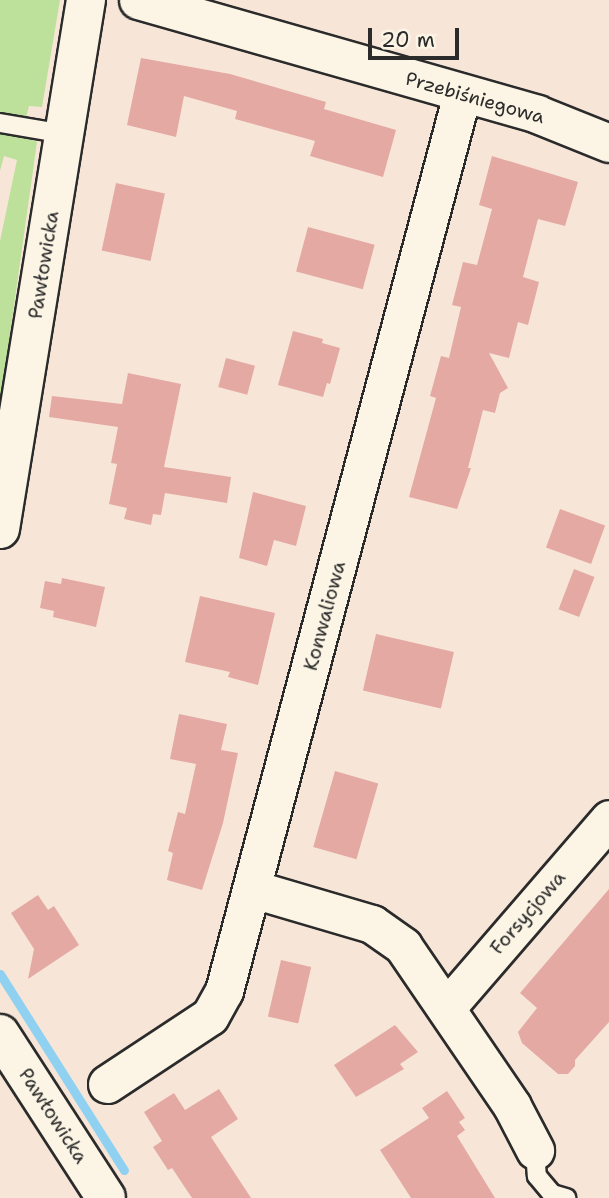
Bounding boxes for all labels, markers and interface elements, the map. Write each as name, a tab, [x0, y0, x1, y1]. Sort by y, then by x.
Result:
scale bar	[371, 14, 462, 58]
text: 20 m	[381, 26, 435, 54]
street label: Przebiśniegowa	[403, 67, 547, 129]
street label: Pawłowicka	[24, 209, 64, 321]
street label: Konwaliowa	[299, 559, 351, 673]
street label: Forsycjowa	[486, 867, 570, 959]
street label: Pawłowicka	[14, 1064, 92, 1168]

